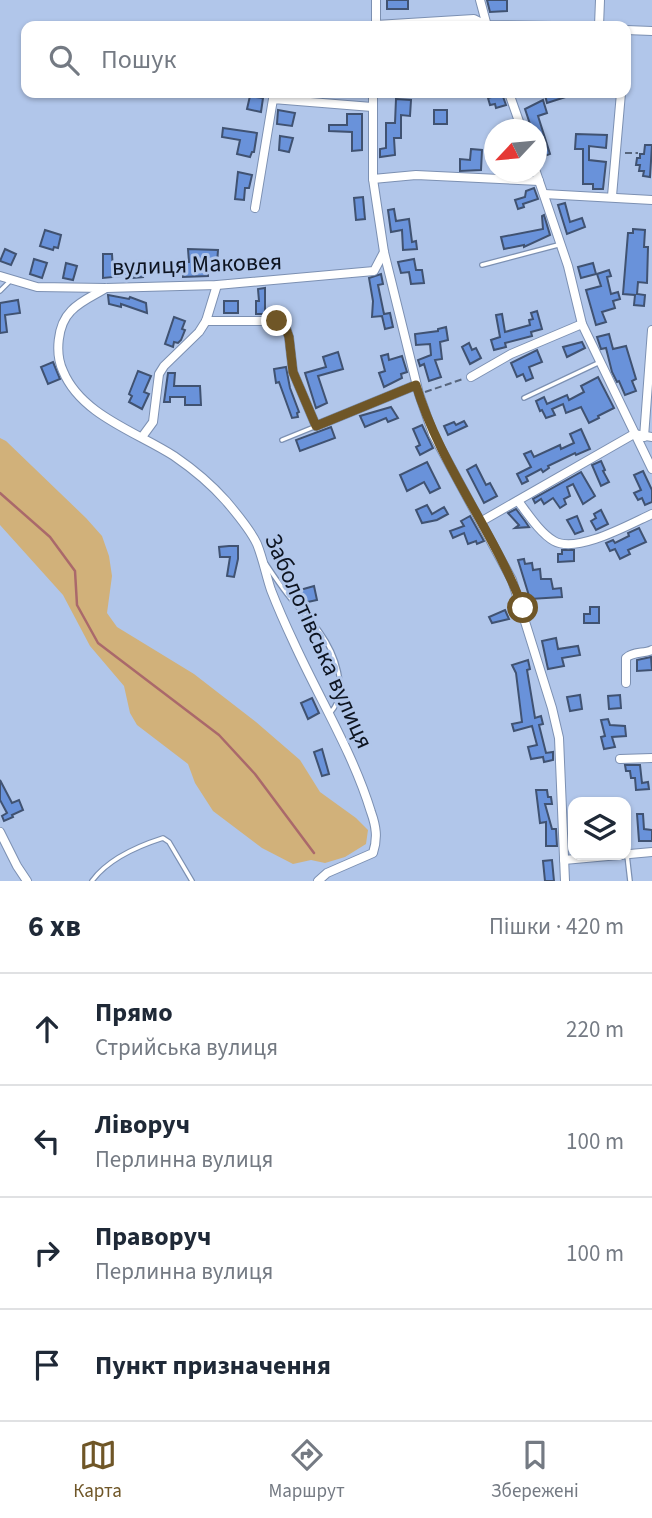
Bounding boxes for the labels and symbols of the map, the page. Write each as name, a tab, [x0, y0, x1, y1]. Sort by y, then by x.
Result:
north arrow	[484, 119, 547, 182]
street label: вулиця Маковея	[111, 244, 283, 285]
route end	[261, 305, 292, 336]
street label: Заболотівська вулиця	[255, 528, 382, 754]
route start	[507, 592, 538, 623]

